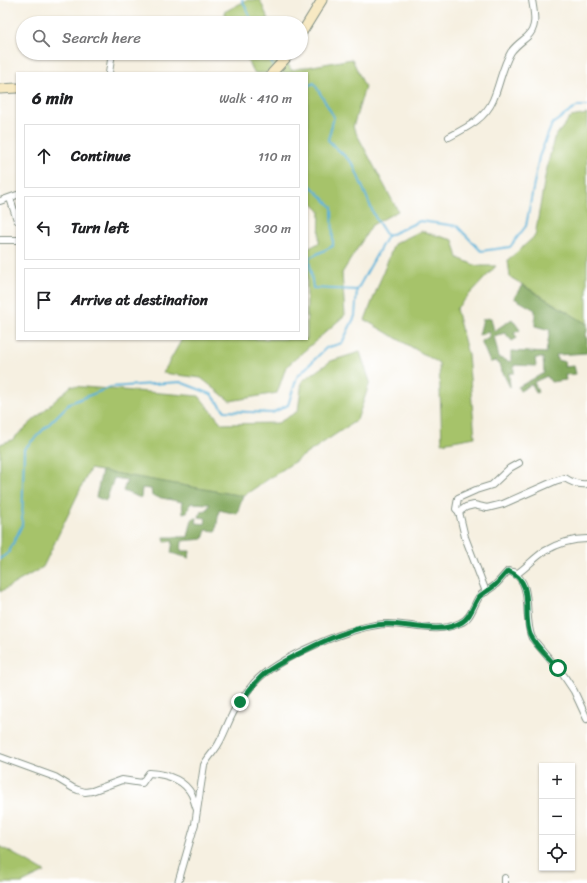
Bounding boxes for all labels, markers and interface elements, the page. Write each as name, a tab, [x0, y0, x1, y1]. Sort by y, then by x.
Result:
search box	[16, 16, 308, 60]
text: Search here	[62, 25, 141, 51]
icon: search	[30, 27, 52, 49]
text: 6 min	[32, 83, 73, 113]
text: Walk · 410 m	[219, 87, 292, 110]
text: Continue	[71, 143, 131, 169]
icon: ahead	[33, 145, 55, 167]
text: 110 m	[258, 145, 291, 168]
text: Turn left	[71, 215, 129, 241]
icon: left	[33, 217, 55, 239]
text: 300 m	[254, 217, 291, 240]
text: Arrive at destination	[71, 287, 208, 313]
icon: arrive	[33, 289, 55, 311]
route start	[549, 659, 567, 677]
route end	[231, 693, 249, 711]
map controls	[539, 763, 575, 871]
button: +	[539, 763, 575, 799]
button: −	[539, 799, 575, 835]
button: locate	[539, 835, 575, 871]

